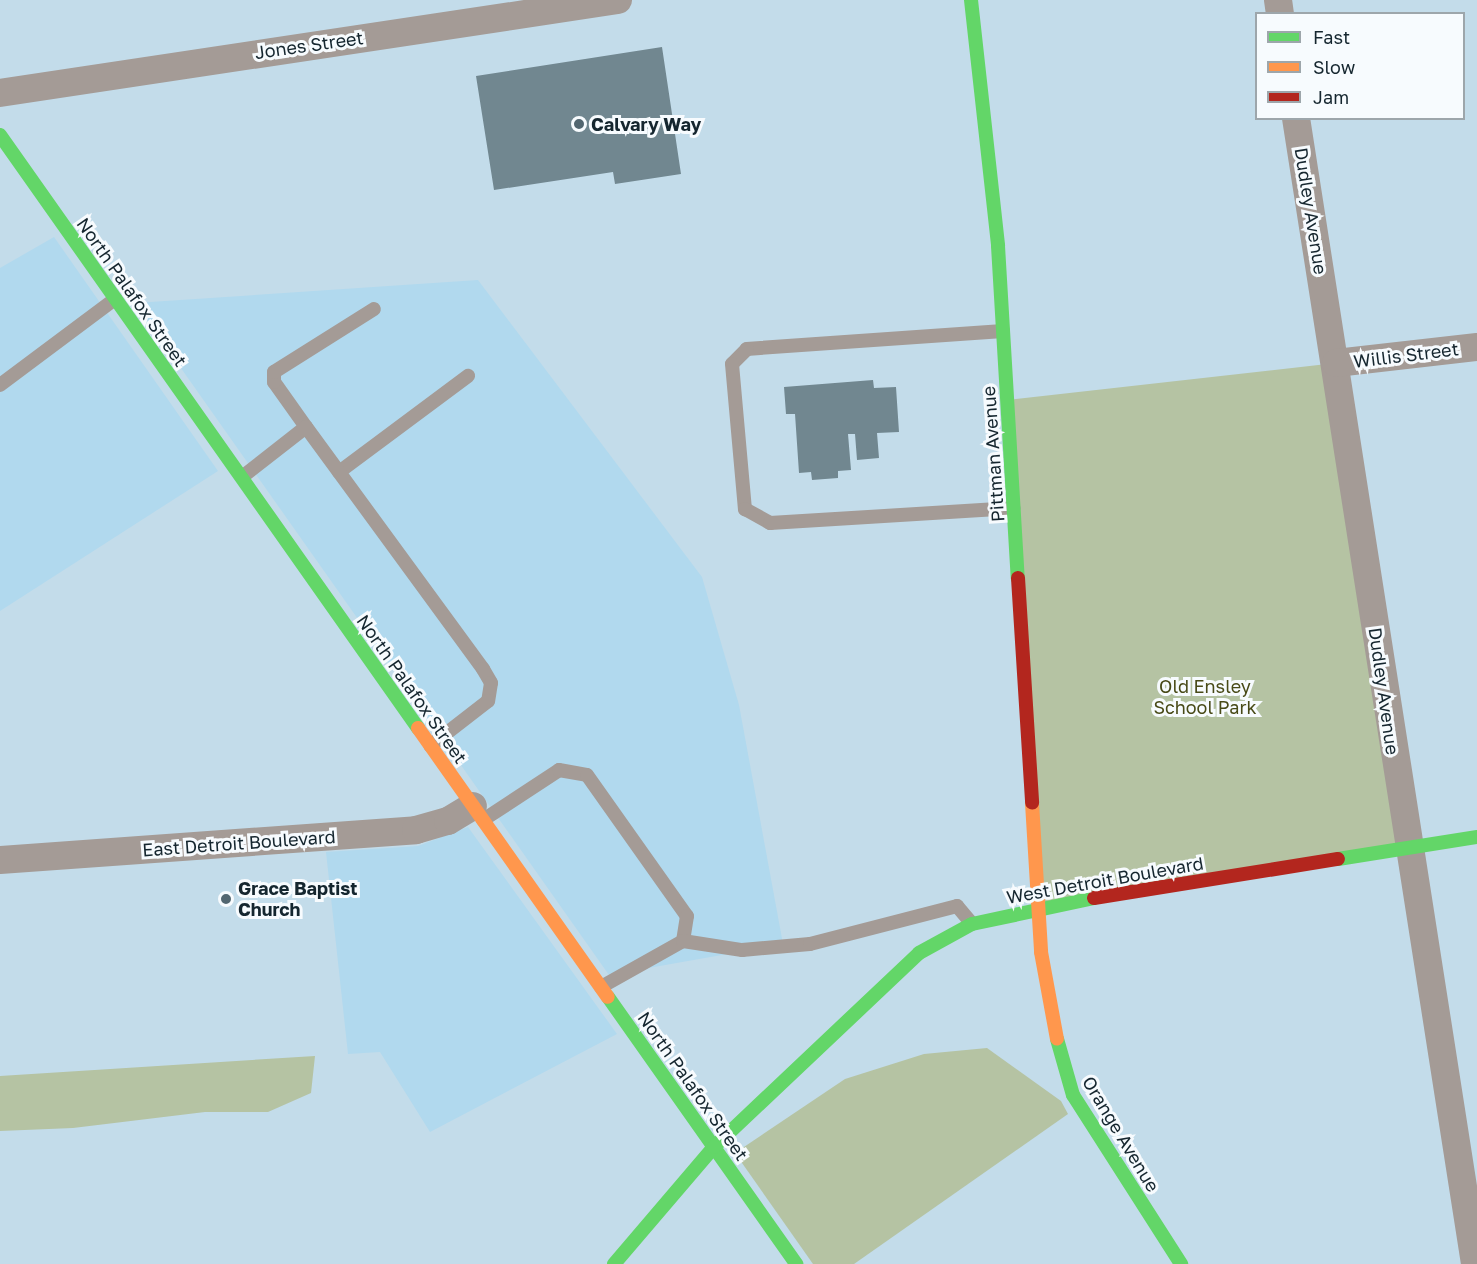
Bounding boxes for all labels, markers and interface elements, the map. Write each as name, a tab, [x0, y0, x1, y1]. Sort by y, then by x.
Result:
legend	[1255, 12, 1465, 120]
text: Fast	[1313, 26, 1350, 48]
street label: Jones Street	[253, 27, 365, 63]
text: Slow	[1313, 56, 1355, 78]
text: Jam	[1313, 86, 1349, 108]
place label: Calvary Way	[591, 113, 701, 135]
marker: Calvary Way	[572, 117, 586, 131]
street label: Dudley Avenue	[1290, 146, 1332, 276]
street label: North Palafox Street	[72, 213, 192, 371]
street label: Willis Street	[1352, 338, 1460, 372]
street label: Pittman Avenue	[977, 385, 1009, 523]
street label: North Palafox Street	[352, 610, 472, 768]
street label: Dudley Avenue	[1364, 626, 1404, 756]
park label: Old Ensley School Park	[1153, 676, 1257, 718]
street label: East Detroit Boulevard	[142, 825, 336, 861]
street label: West Detroit Boulevard	[1005, 852, 1205, 908]
place label: Grace Baptist Church	[238, 878, 357, 920]
marker: Grace Baptist Church	[219, 892, 233, 906]
street label: North Palafox Street	[633, 1007, 753, 1165]
street label: Orange Avenue	[1078, 1072, 1164, 1196]

